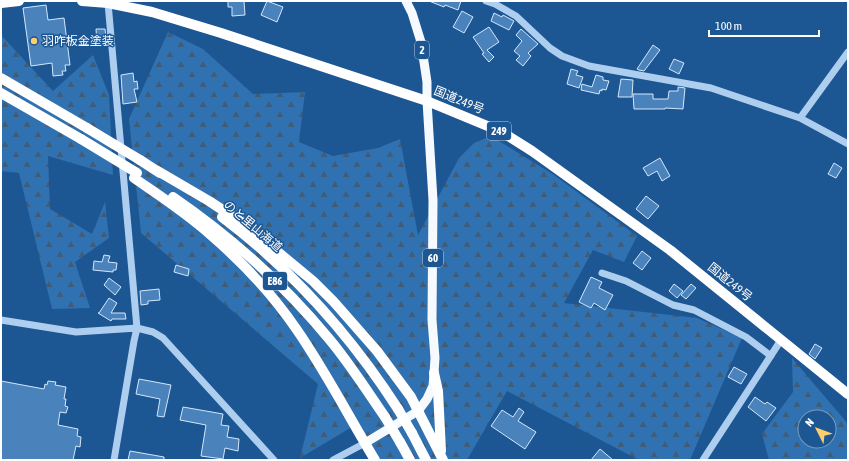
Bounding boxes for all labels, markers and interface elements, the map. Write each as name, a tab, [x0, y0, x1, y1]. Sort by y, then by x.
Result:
scale bar	[709, 12, 819, 38]
text: 100 m	[715, 19, 742, 33]
place label: 羽咋板金塗装	[42, 34, 114, 48]
marker: 羽咋板金塗装	[29, 36, 39, 46]
road number: 2	[415, 41, 429, 59]
street label: 国道249号	[432, 84, 486, 116]
road number: 249	[487, 122, 511, 140]
street label: のと里山海道	[221, 197, 285, 255]
road number: 60	[423, 249, 443, 267]
street label: 国道249号	[705, 260, 755, 304]
road number: E86	[263, 272, 287, 290]
north arrow	[797, 409, 837, 449]
text: N	[803, 416, 816, 429]

